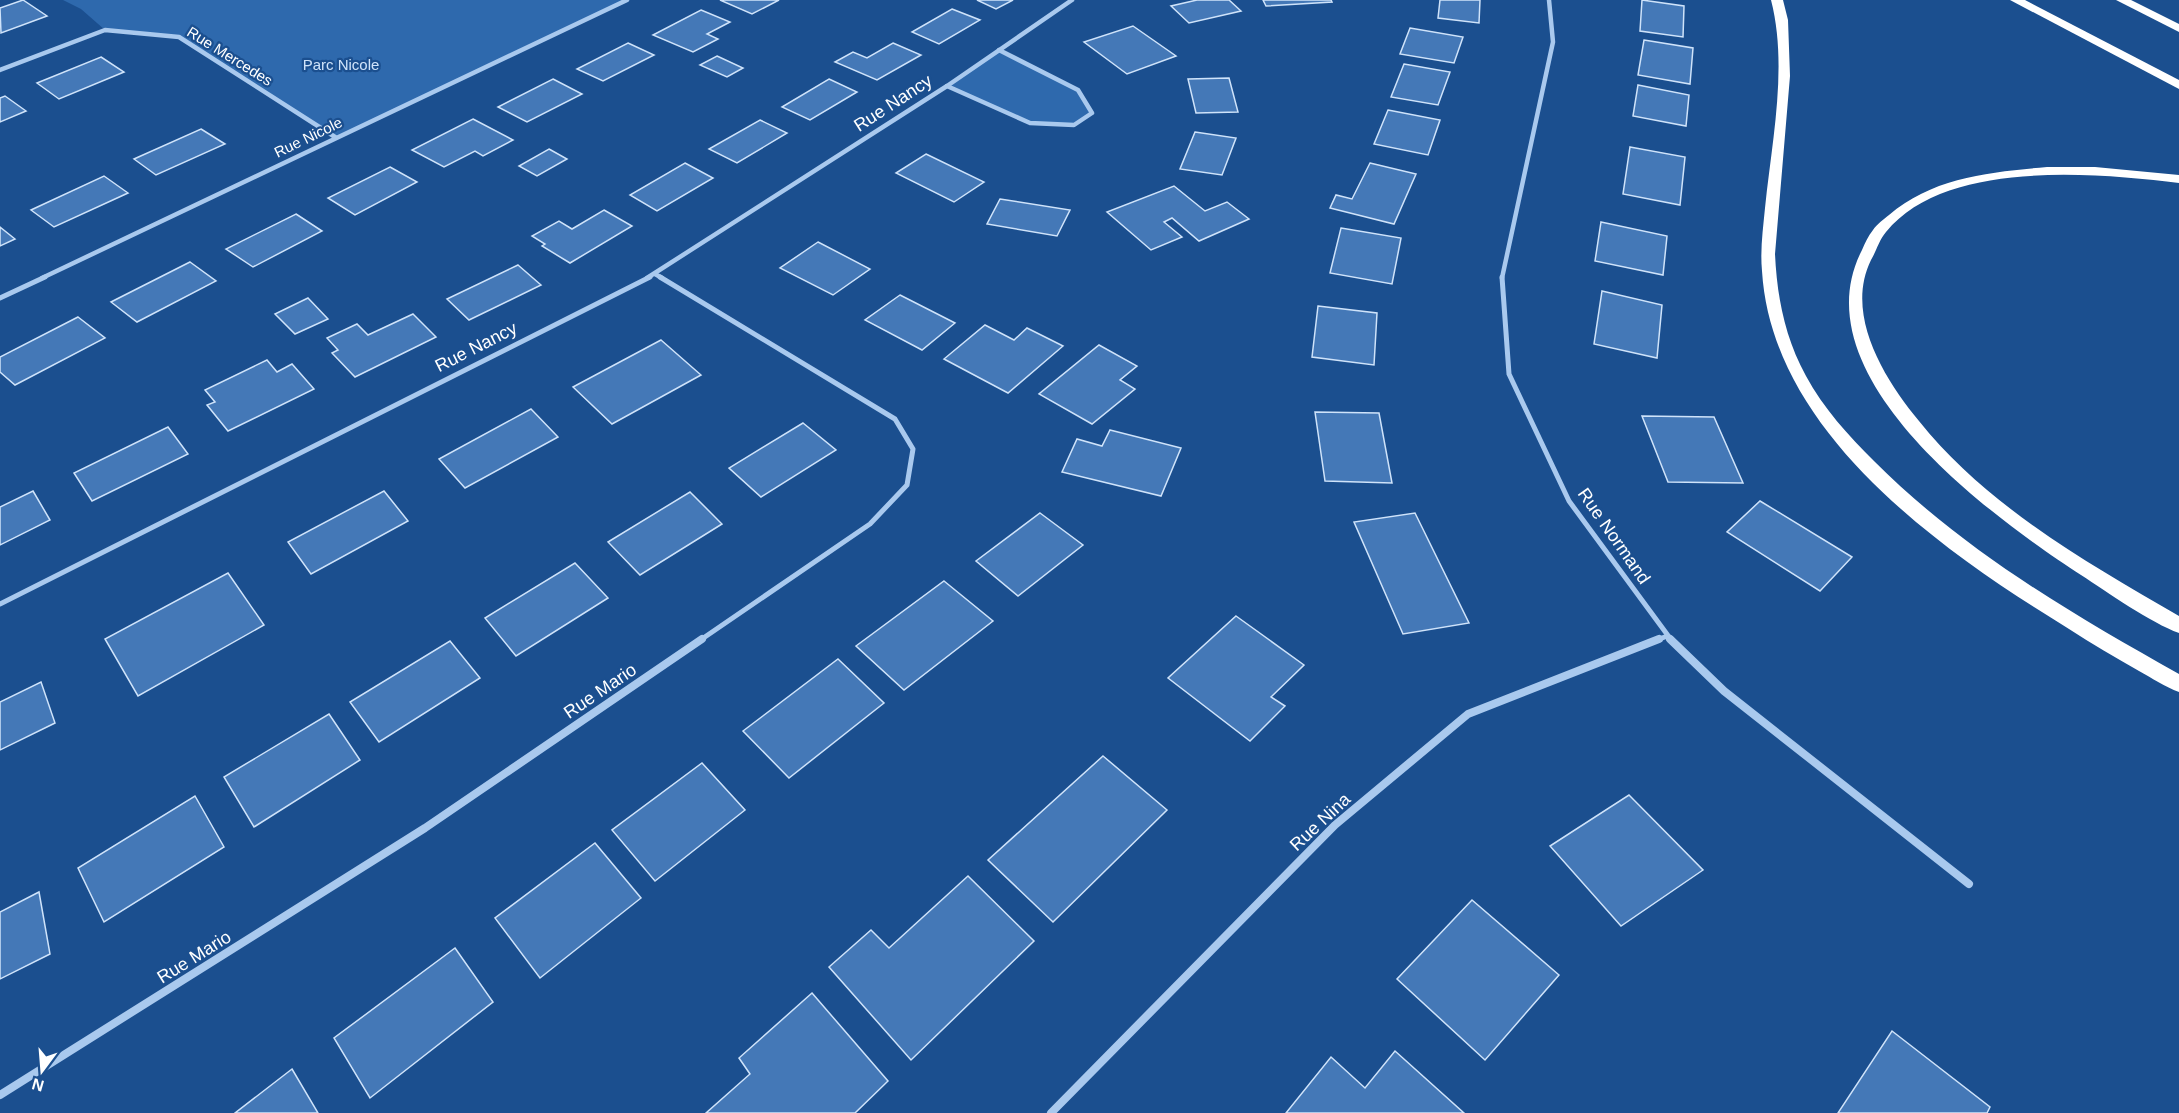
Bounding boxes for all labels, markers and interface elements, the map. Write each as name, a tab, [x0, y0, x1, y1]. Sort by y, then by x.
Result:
street label: Rue Mercedes	[184, 23, 276, 89]
park label: Parc Nicole	[303, 56, 379, 73]
street label: Rue Nancy	[850, 70, 936, 136]
street label: Rue Nicole	[271, 113, 345, 161]
street label: Rue Nancy	[432, 318, 520, 376]
street label: Rue Normand	[1574, 484, 1654, 588]
street label: Rue Mario	[560, 659, 640, 723]
street label: Rue Nina	[1286, 788, 1355, 855]
street label: Rue Mario	[153, 927, 235, 987]
north arrow	[12, 1041, 72, 1101]
text: N	[30, 1075, 46, 1095]

